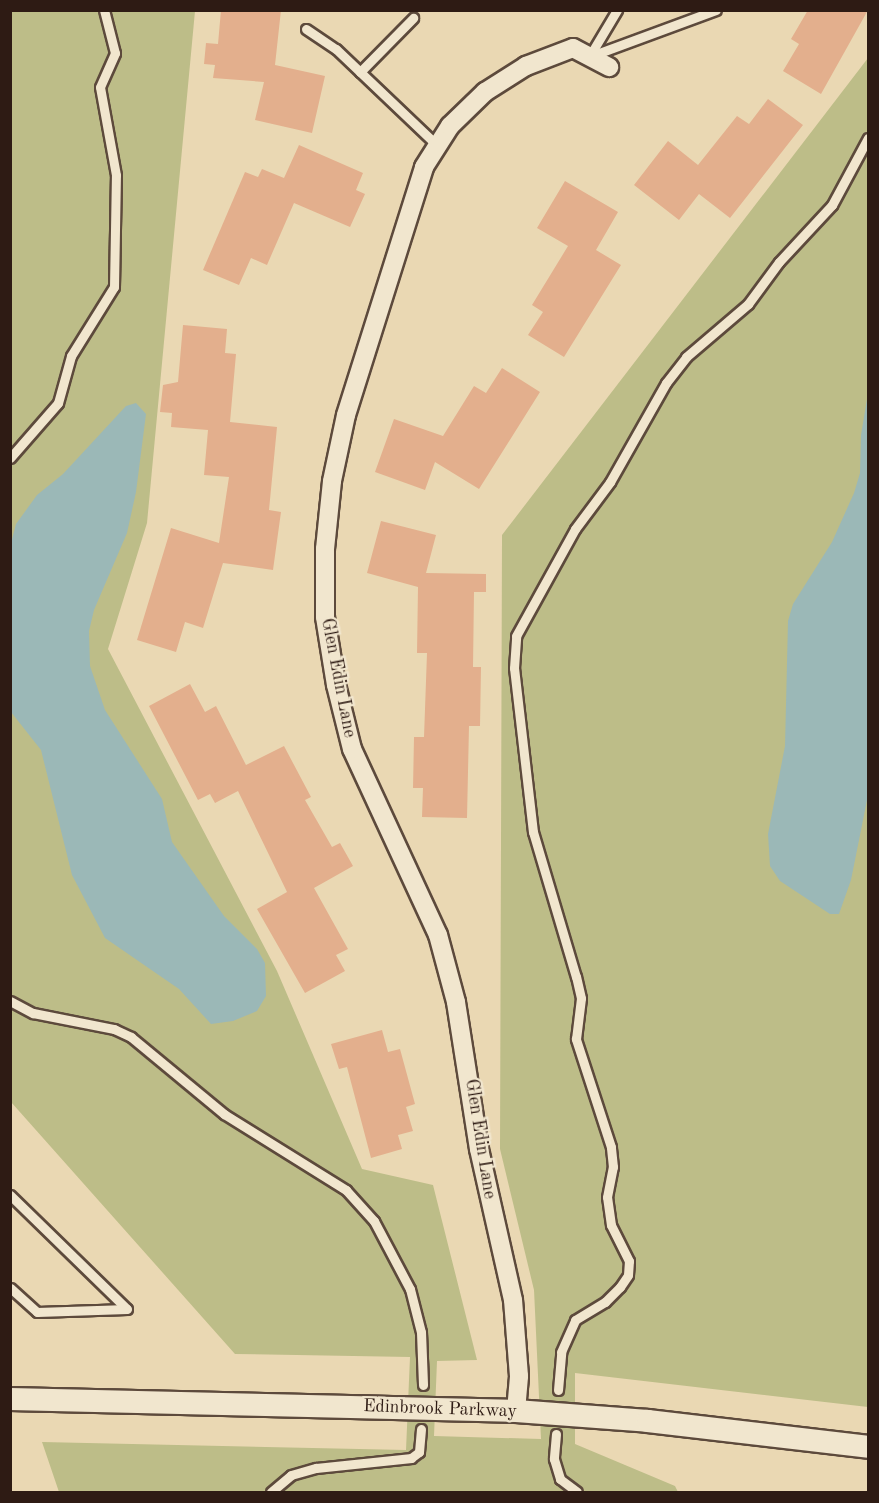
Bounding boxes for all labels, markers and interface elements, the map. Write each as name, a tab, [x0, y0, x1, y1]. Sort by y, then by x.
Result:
street label: Glen Edin Lane	[316, 616, 360, 740]
street label: Glen Edin Lane	[460, 1077, 500, 1201]
street label: Edinbrook Parkway	[363, 1396, 517, 1422]

